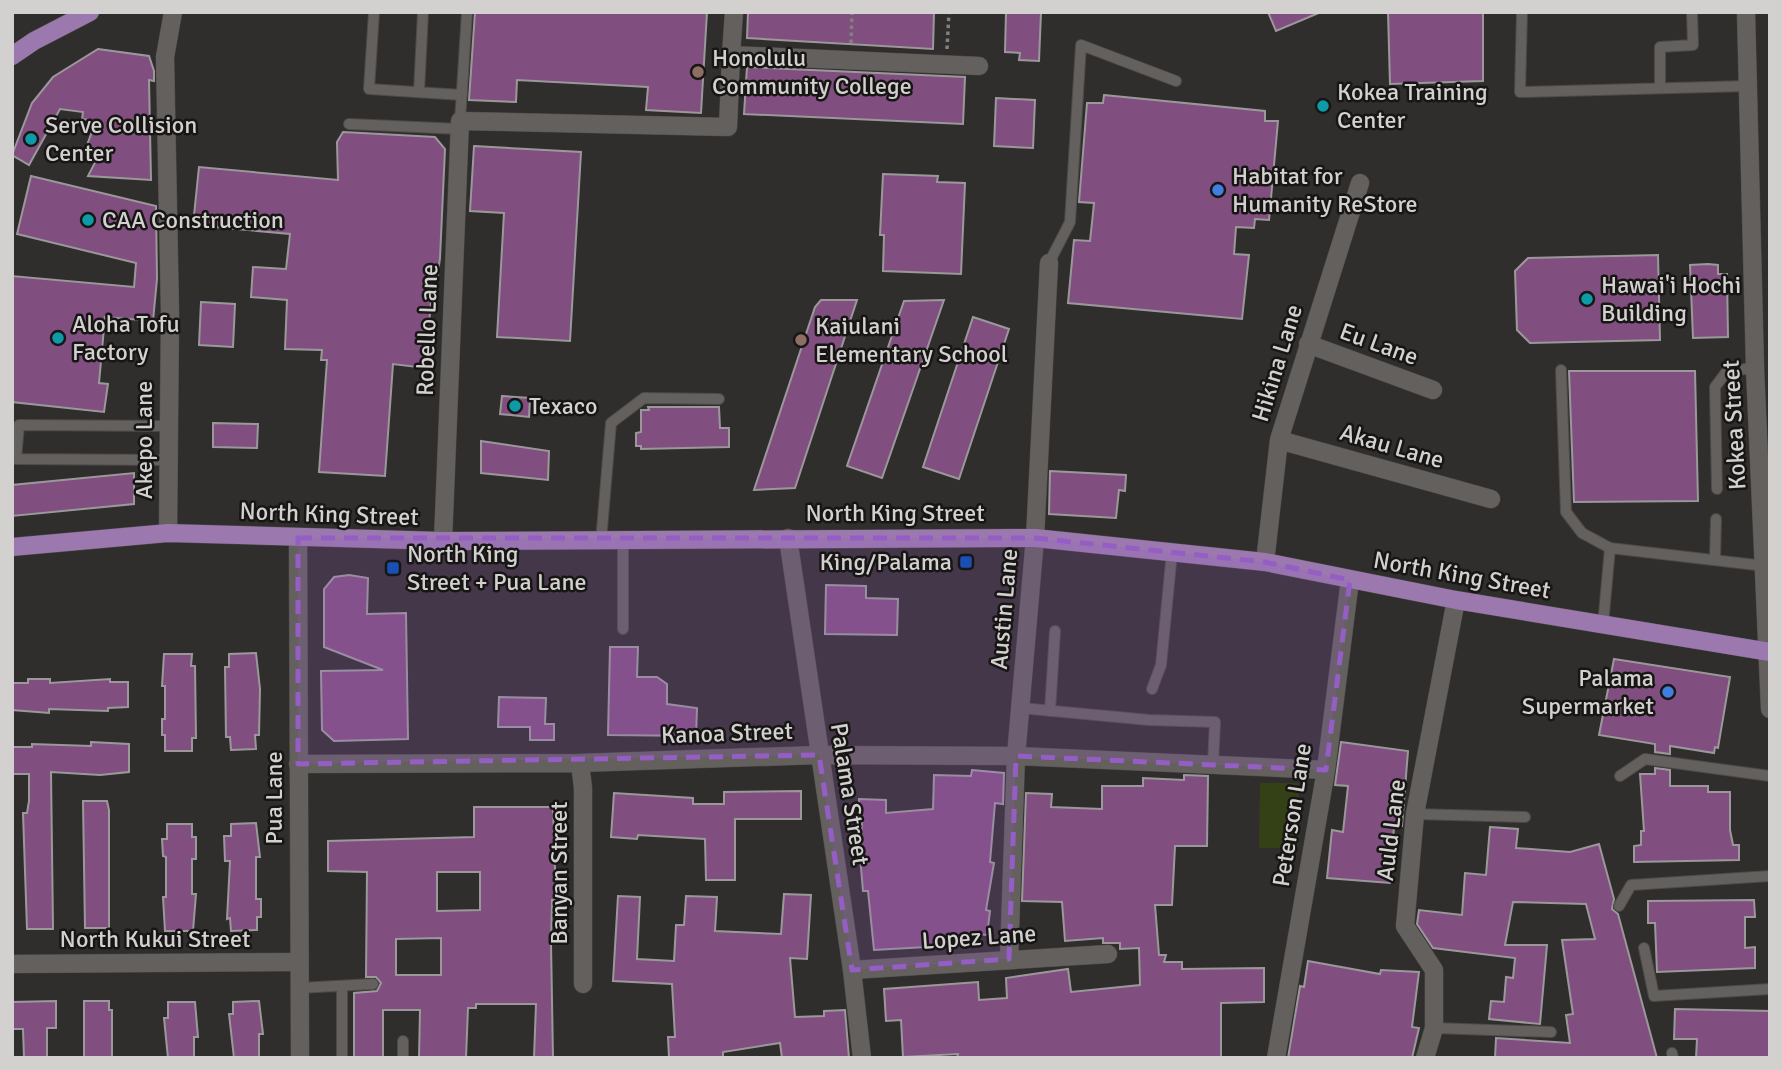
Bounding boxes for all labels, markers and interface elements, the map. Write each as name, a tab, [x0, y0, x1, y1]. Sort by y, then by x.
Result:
place label: Honolulu Community College	[712, 43, 912, 101]
marker: Honolulu Community College	[690, 64, 706, 80]
place label: Kokea Training Center	[1337, 77, 1488, 135]
marker: Kokea Training Center	[1315, 98, 1331, 114]
place label: Serve Collision Center	[45, 110, 197, 168]
marker: Serve Collision Center	[23, 131, 39, 147]
place label: Habitat for Humanity ReStore	[1232, 161, 1418, 219]
marker: Habitat for Humanity ReStore	[1210, 182, 1226, 198]
place label: CAA Construction	[102, 205, 284, 235]
marker: CAA Construction	[80, 212, 96, 228]
street label: Robello Lane	[410, 263, 444, 397]
place label: Hawai'i Hochi Building	[1601, 270, 1741, 328]
marker: Hawai'i Hochi Building	[1579, 291, 1595, 307]
street label: Hikina Lane	[1245, 301, 1309, 425]
place label: Aloha Tofu Factory	[72, 309, 180, 367]
place label: Kaiulani Elementary School	[815, 311, 1008, 369]
street label: Eu Lane	[1336, 316, 1422, 372]
marker: Aloha Tofu Factory	[50, 330, 66, 346]
marker: Kaiulani Elementary School	[793, 332, 809, 348]
street label: Kokea Street	[1716, 359, 1752, 491]
street label: Akepo Lane	[129, 381, 159, 499]
place label: Texaco	[529, 391, 597, 421]
marker: Texaco	[507, 398, 523, 414]
street label: Akau Lane	[1337, 417, 1447, 475]
street label: North King Street	[239, 496, 419, 532]
street label: North King Street	[805, 498, 985, 528]
place label: North King Street + Pua Lane	[407, 539, 587, 597]
street label: North King Street	[1371, 545, 1553, 605]
place label: King/Palama	[819, 547, 952, 577]
street label: Austin Lane	[984, 547, 1024, 671]
marker: King/Palama	[958, 554, 974, 570]
marker: North King Street + Pua Lane	[385, 560, 401, 576]
place label: Palama Supermarket	[1522, 663, 1654, 721]
marker: Palama Supermarket	[1660, 684, 1676, 700]
street label: Kanoa Street	[661, 716, 793, 750]
street label: Palama Street	[824, 721, 876, 867]
street label: Peterson Lane	[1266, 741, 1318, 889]
street label: Pua Lane	[259, 751, 289, 845]
street label: Auld Lane	[1370, 778, 1412, 882]
street label: Banyan Street	[544, 801, 574, 945]
street label: Lopez Lane	[921, 918, 1037, 956]
street label: North Kukui Street	[60, 924, 250, 954]

